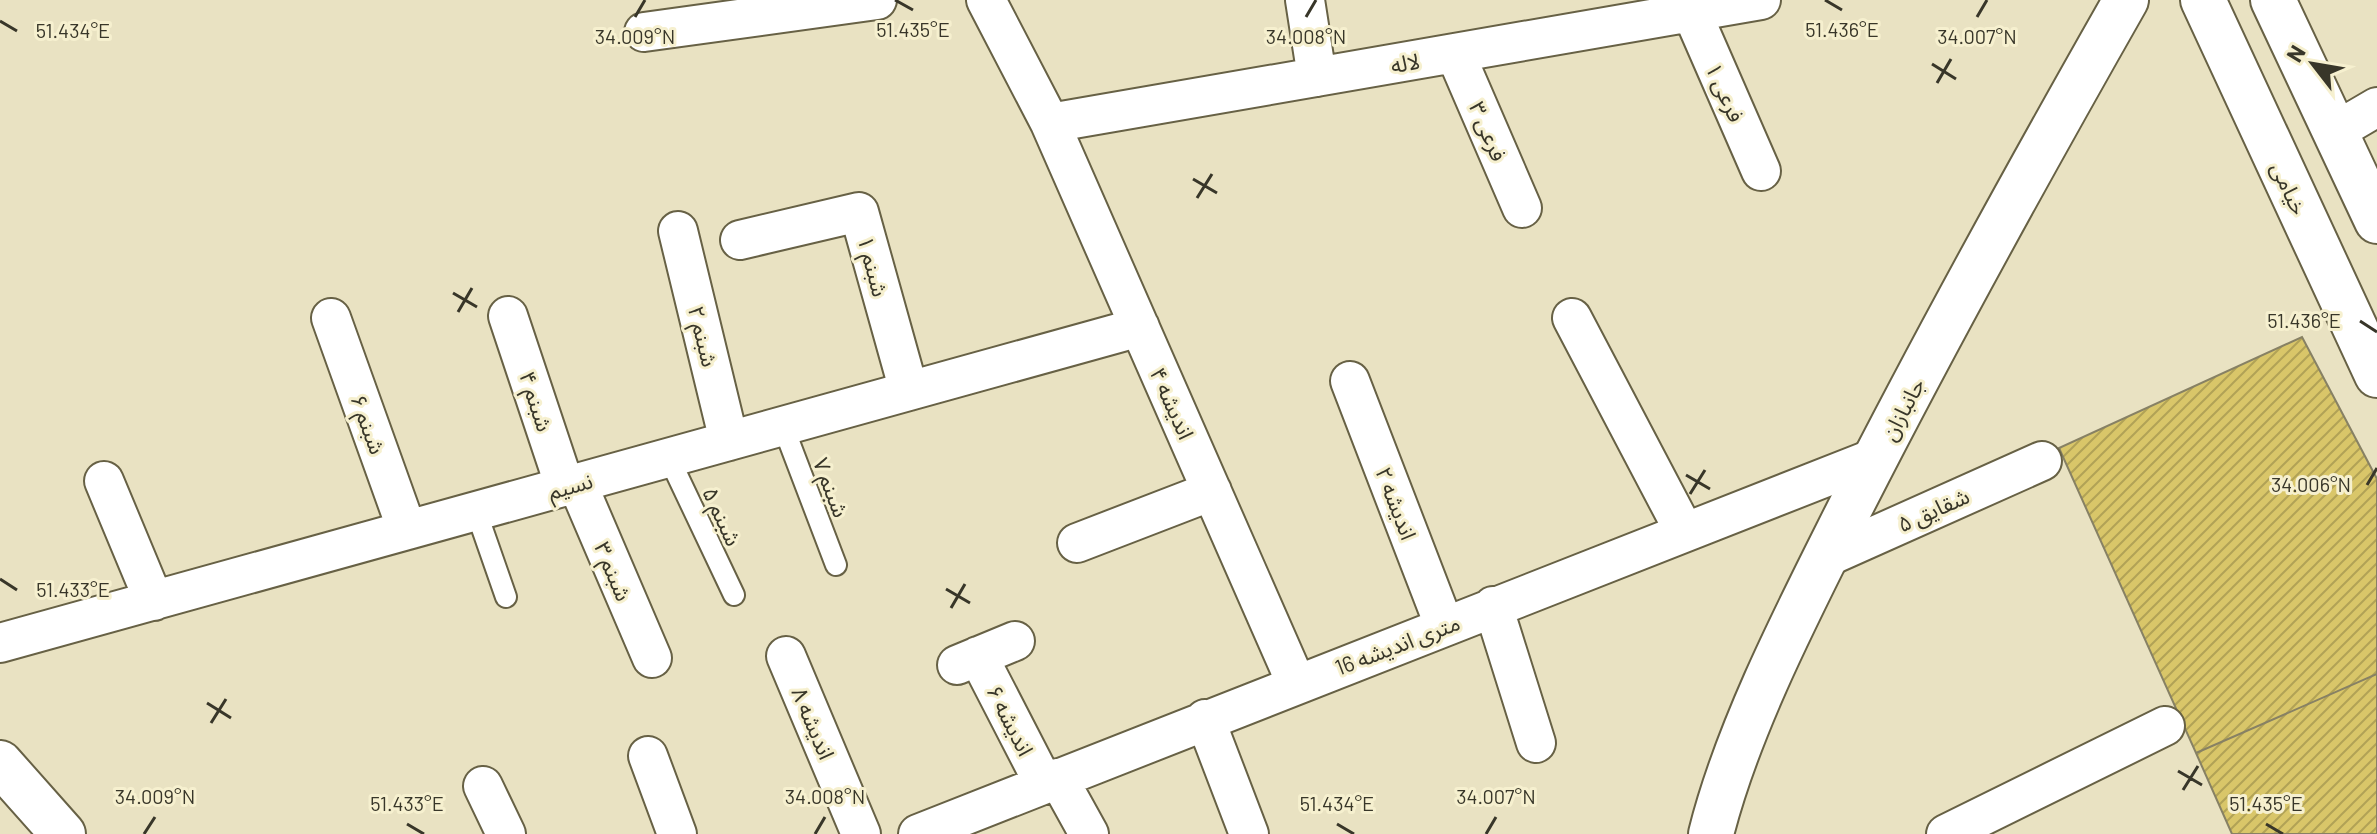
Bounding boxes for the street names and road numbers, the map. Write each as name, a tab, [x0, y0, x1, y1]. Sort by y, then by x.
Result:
street label: لاله	[1388, 47, 1422, 77]
street label: فرعی ۱	[1701, 58, 1751, 126]
street label: فرعی ۳	[1464, 97, 1513, 165]
street label: خیامی	[2266, 157, 2313, 219]
street label: شبنم ۱	[849, 233, 895, 300]
street label: شبنم ۲	[679, 303, 724, 370]
street label: اندیشه ۴	[1146, 363, 1200, 443]
street label: شبنم ۴	[510, 368, 559, 436]
street label: جانبازان	[1875, 373, 1931, 446]
street label: شبنم ۶	[342, 391, 392, 459]
street label: شبنم ۷	[804, 454, 855, 522]
street label: اندیشه ۲	[1371, 463, 1423, 543]
street label: نسیم	[545, 466, 597, 509]
street label: شقایق ۵	[1893, 482, 1974, 538]
street label: شبنم ۵	[694, 483, 748, 552]
street label: شبنم ۳	[585, 538, 638, 606]
street label: 16 متری اندیشه	[1331, 608, 1464, 681]
street label: اندیشه ۶	[982, 680, 1040, 760]
street label: اندیشه ۸	[787, 683, 841, 763]

